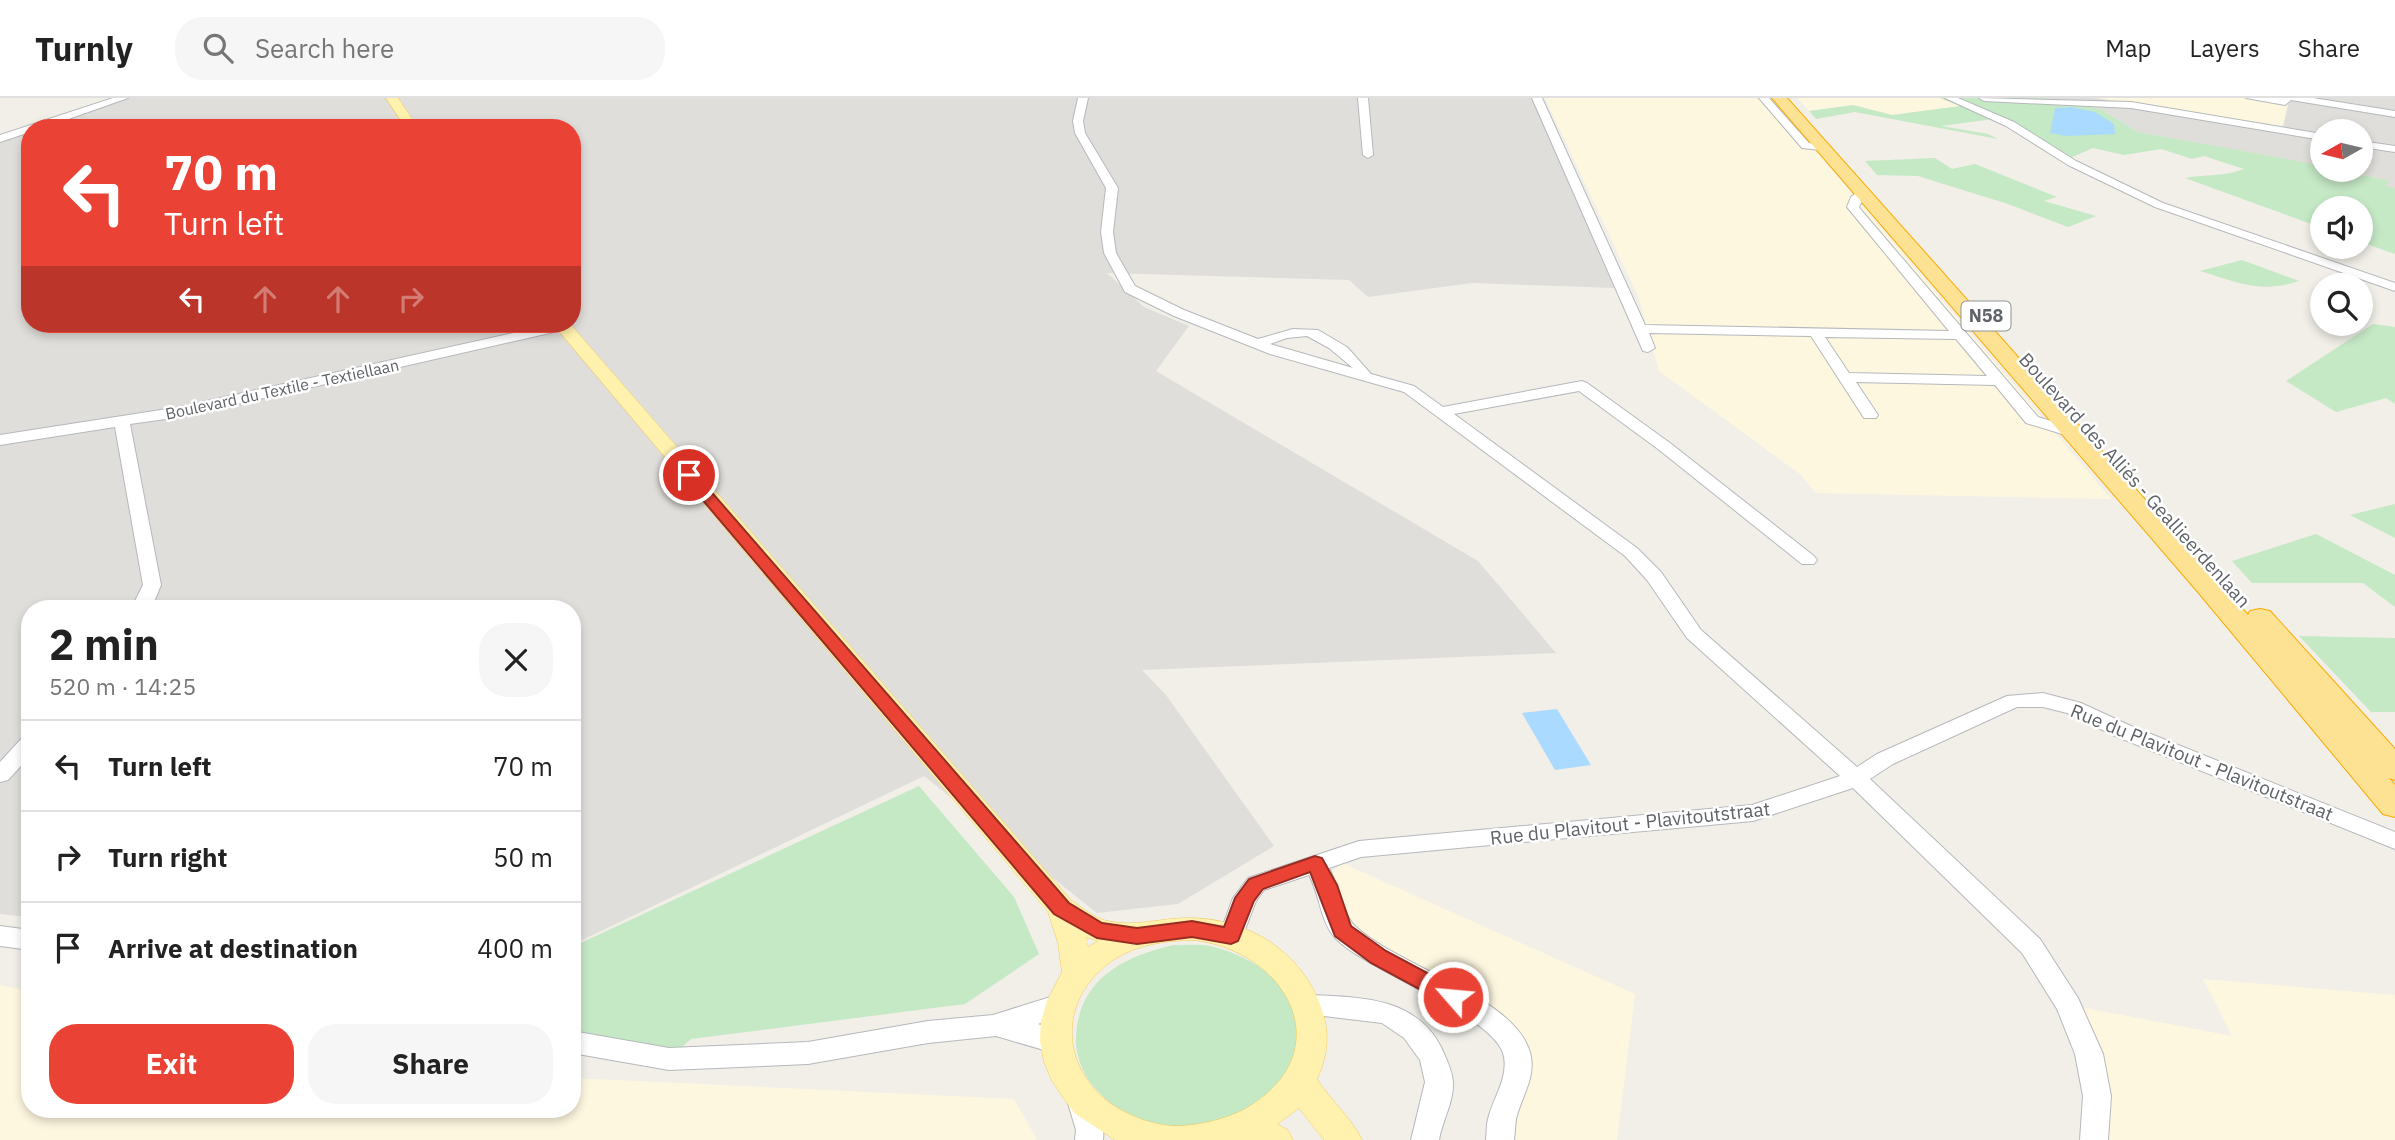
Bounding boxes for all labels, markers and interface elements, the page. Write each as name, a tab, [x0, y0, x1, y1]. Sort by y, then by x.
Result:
search box	[175, 17, 665, 80]
text: Turnly	[35, 27, 133, 70]
icon: search	[199, 29, 237, 67]
text: Search here	[255, 31, 394, 65]
text: Map	[2105, 32, 2152, 64]
text: Layers	[2190, 32, 2260, 64]
text: Share	[2298, 32, 2360, 64]
north arrow	[2310, 119, 2373, 182]
map controls	[2310, 119, 2373, 336]
text: 70 m	[164, 140, 278, 203]
icon: left	[49, 147, 140, 238]
button: sound	[2310, 196, 2373, 259]
text: Turn left	[164, 202, 284, 244]
button: search	[2310, 273, 2373, 336]
icon: left	[173, 280, 211, 318]
icon: ahead	[246, 280, 284, 318]
icon: ahead	[319, 280, 357, 318]
icon: right	[392, 280, 430, 318]
road number: N58	[1962, 302, 2010, 330]
street label: Boulevard des Alliés - Geallieerdenlaan	[2014, 348, 2256, 612]
street label: Boulevard du Textile - Textiellaan	[163, 354, 401, 424]
pin	[659, 445, 719, 505]
icon: arrive	[670, 456, 708, 494]
text: 2 min	[49, 617, 159, 672]
button: close	[479, 623, 553, 697]
text: 520 m · 14:25	[49, 671, 196, 701]
street label: Rue du Plavitout - Plavitoutstraat	[2067, 698, 2337, 826]
icon: left	[49, 747, 87, 785]
text: Turn left	[108, 749, 211, 783]
text: 70 m	[493, 749, 553, 783]
street label: Rue du Plavitout - Plavitoutstraat	[1489, 796, 1771, 850]
icon: right	[49, 838, 87, 876]
text: Turn right	[108, 840, 227, 874]
text: 50 m	[493, 840, 553, 874]
icon: arrive	[49, 929, 87, 967]
text: Arrive at destination	[108, 931, 358, 965]
text: 400 m	[477, 931, 553, 965]
position arrow	[1416, 960, 1490, 1034]
button: Exit	[49, 1024, 294, 1104]
button: Share	[308, 1024, 553, 1104]

